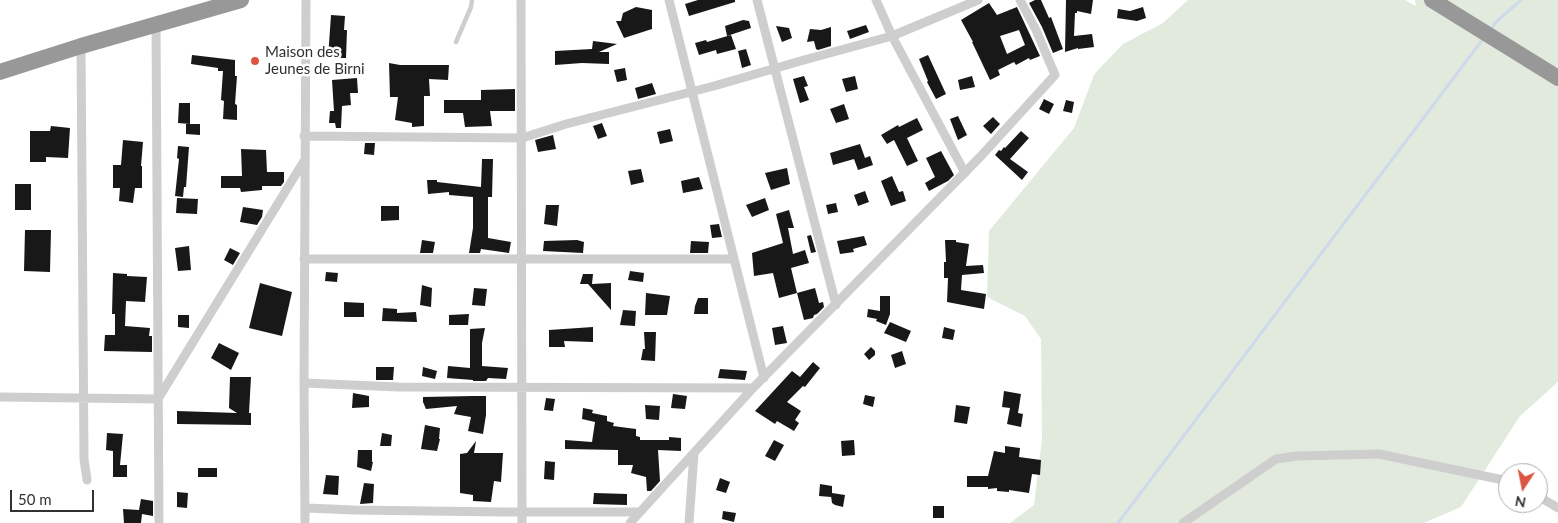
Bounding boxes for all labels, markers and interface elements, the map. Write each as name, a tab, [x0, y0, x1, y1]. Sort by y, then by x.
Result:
place label: Maison des Jeunes de Birni	[265, 43, 365, 78]
marker: Maison des Jeunes de Birni	[249, 55, 261, 67]
north arrow	[1498, 463, 1548, 513]
scale bar	[12, 480, 96, 512]
text: 50 m	[18, 490, 52, 508]
text: N	[1513, 493, 1527, 512]

